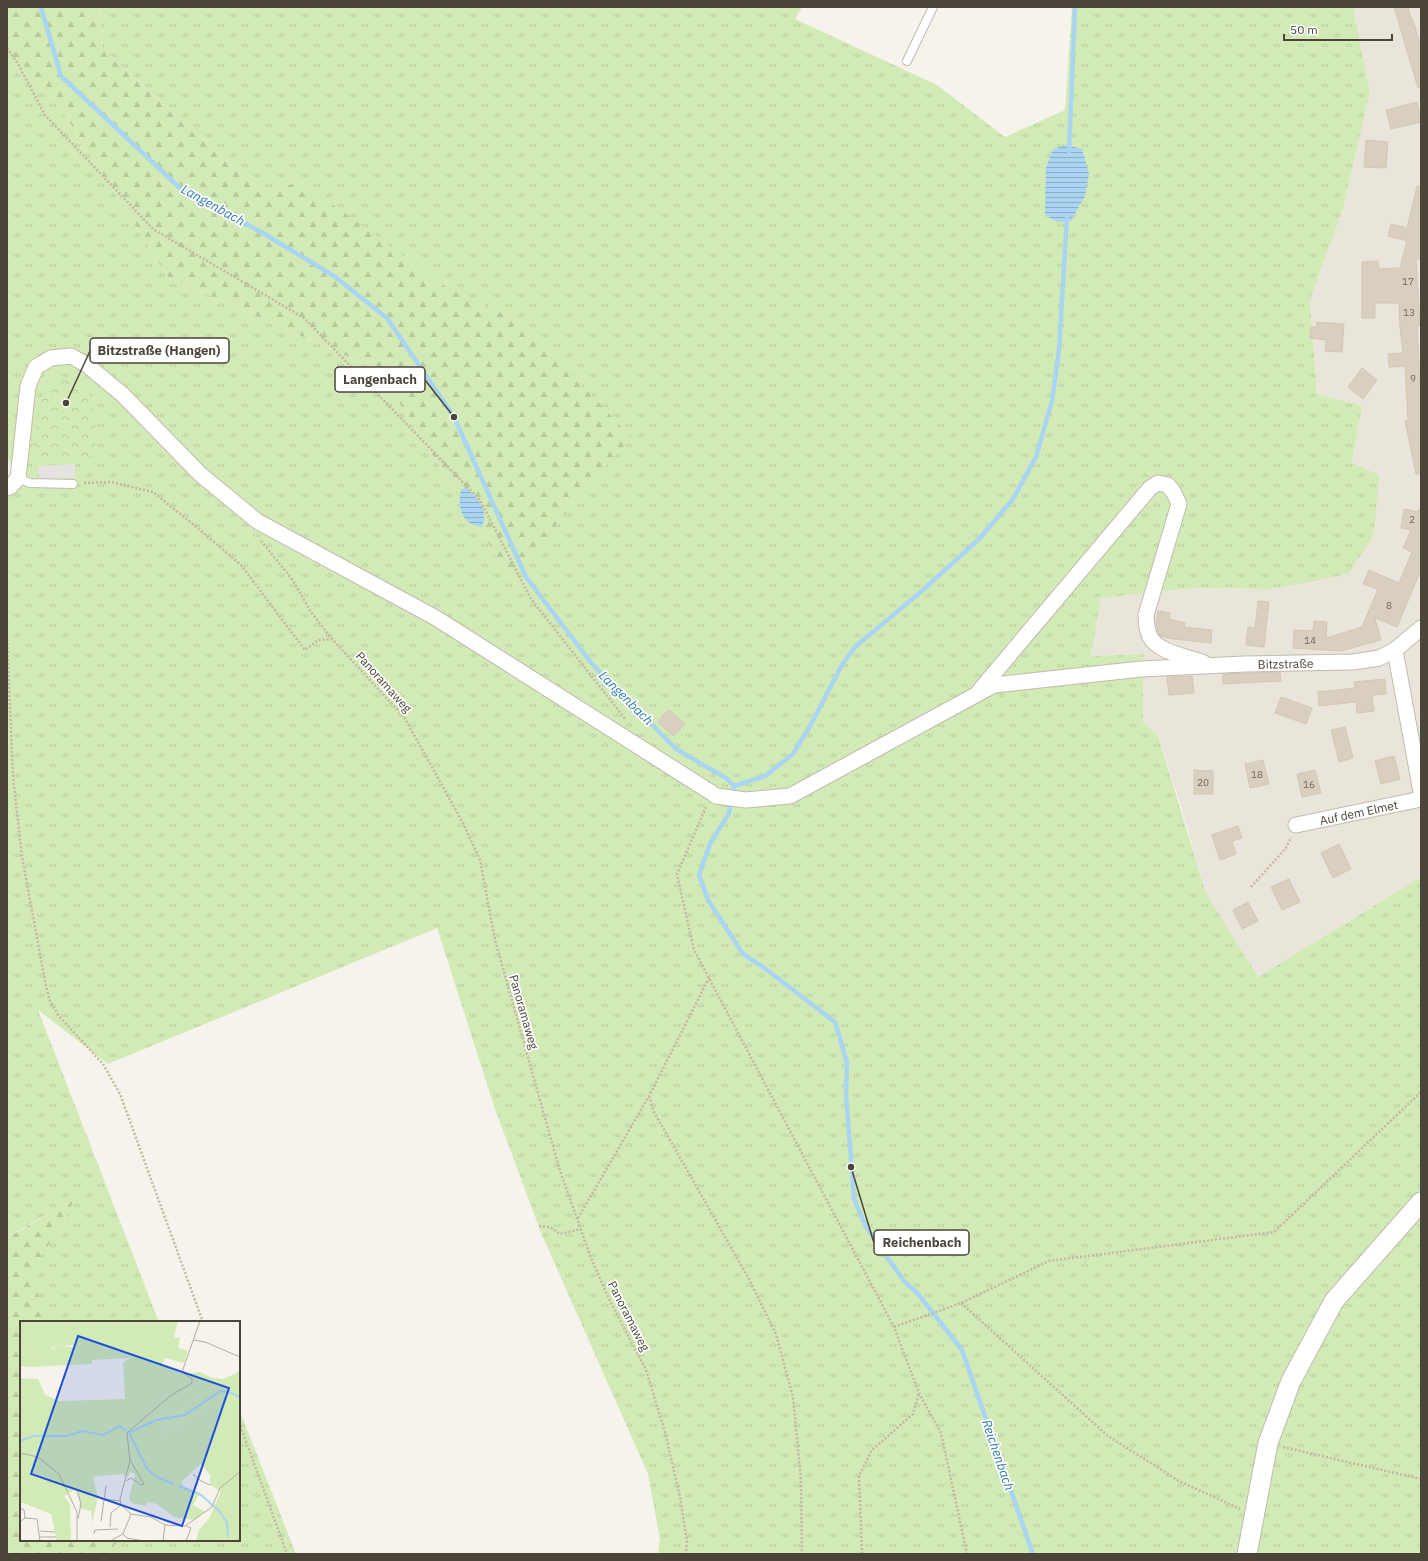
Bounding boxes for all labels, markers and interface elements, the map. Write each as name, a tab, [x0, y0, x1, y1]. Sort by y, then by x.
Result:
scale bar	[1284, 16, 1392, 42]
text: 50 m	[1290, 22, 1318, 37]
water label: Langenbach	[178, 181, 248, 229]
house number: 17	[1402, 275, 1414, 288]
house number: 13	[1403, 306, 1415, 319]
callout: Bitzstraße (Hangen)	[90, 338, 229, 363]
text: Bitzstraße (Hangen)	[98, 342, 220, 359]
callout: Langenbach	[335, 367, 425, 392]
text: Langenbach	[343, 371, 417, 388]
house number: 9	[1410, 372, 1416, 385]
house number: 2	[1409, 513, 1415, 526]
house number: 8	[1386, 599, 1392, 612]
house number: 14	[1304, 634, 1316, 647]
street label: Panoramaweg	[353, 648, 416, 716]
street label: Bitzstraße	[1258, 655, 1314, 671]
water label: Langenbach	[595, 667, 657, 729]
house number: 18	[1251, 768, 1263, 781]
house number: 20	[1197, 776, 1209, 789]
house number: 16	[1303, 778, 1315, 791]
street label: Auf dem Elmet	[1318, 797, 1399, 827]
street label: Panoramaweg	[506, 973, 542, 1052]
callout: Reichenbach	[874, 1230, 969, 1255]
text: Reichenbach	[883, 1234, 961, 1251]
street label: Panoramaweg	[605, 1278, 653, 1354]
inset map	[20, 1321, 240, 1541]
water label: Reichenbach	[978, 1417, 1018, 1493]

